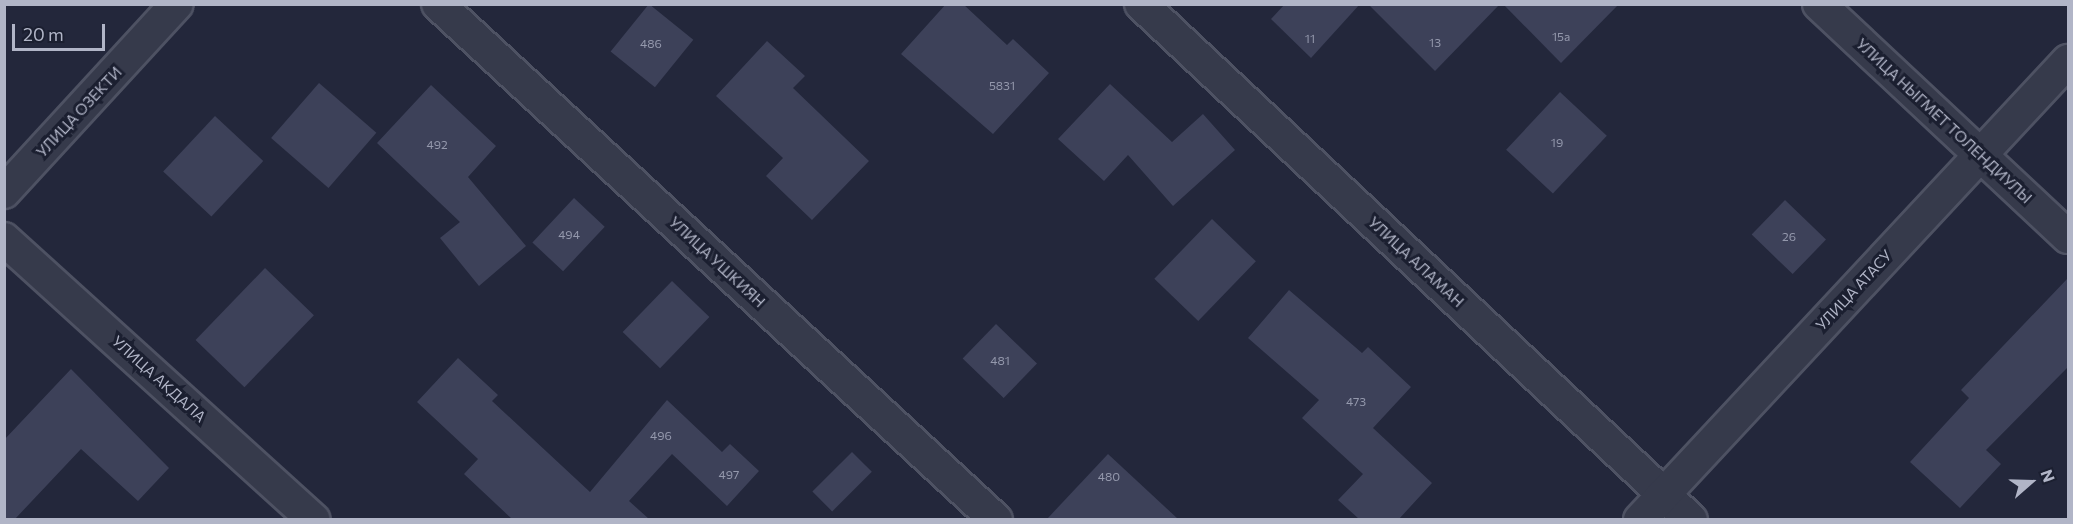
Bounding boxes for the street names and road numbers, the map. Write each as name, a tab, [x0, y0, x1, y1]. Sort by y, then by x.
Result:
street label: УЛИЦА НЫГМЕТ ТОЛЕНДИУЛЫ	[1853, 35, 2035, 207]
street label: УЛИЦА ОЗЕКТИ	[33, 63, 125, 161]
street label: УЛИЦА УШКИЯН	[665, 213, 769, 311]
street label: УЛИЦА АЛАМАН	[1365, 213, 1467, 311]
street label: УЛИЦА АТАСУ	[1812, 246, 1896, 334]
street label: УЛИЦА АКДАЛА	[108, 332, 210, 426]

